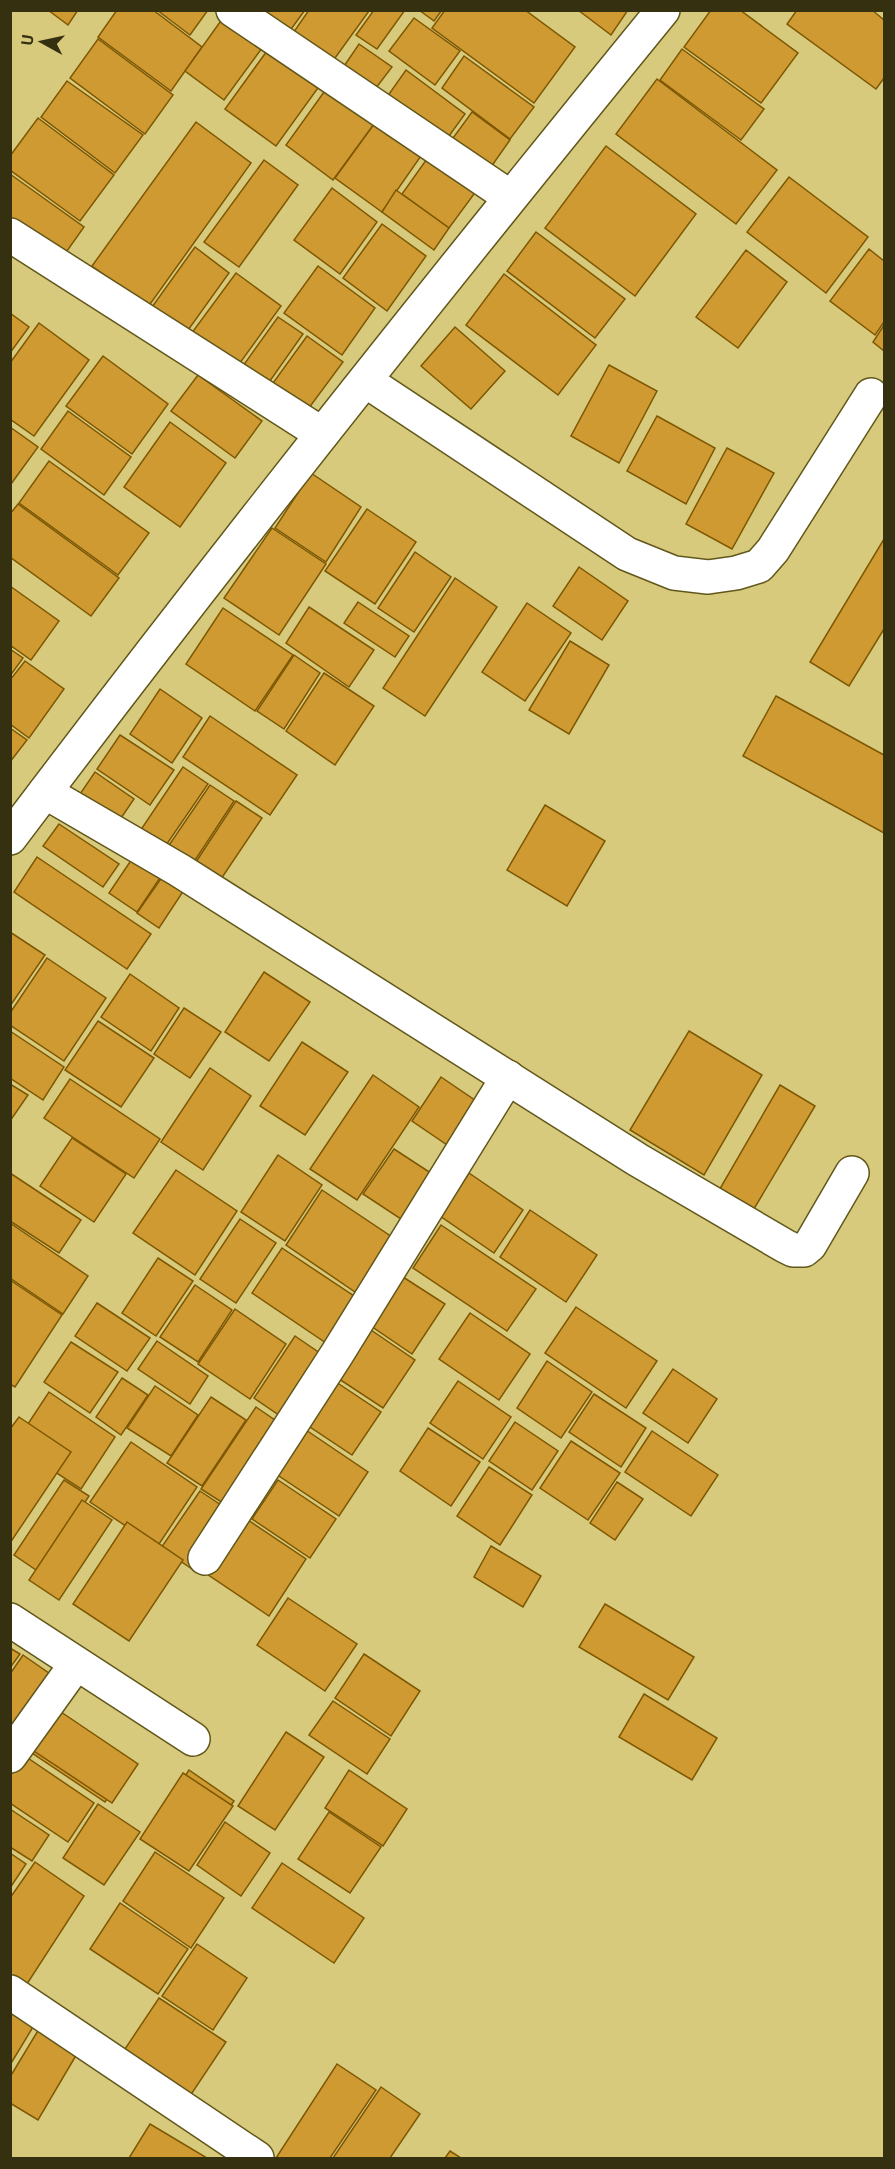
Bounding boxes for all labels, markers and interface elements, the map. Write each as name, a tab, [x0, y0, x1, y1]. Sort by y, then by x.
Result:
north arrow	[12, 12, 72, 72]
text: U	[17, 33, 38, 47]

